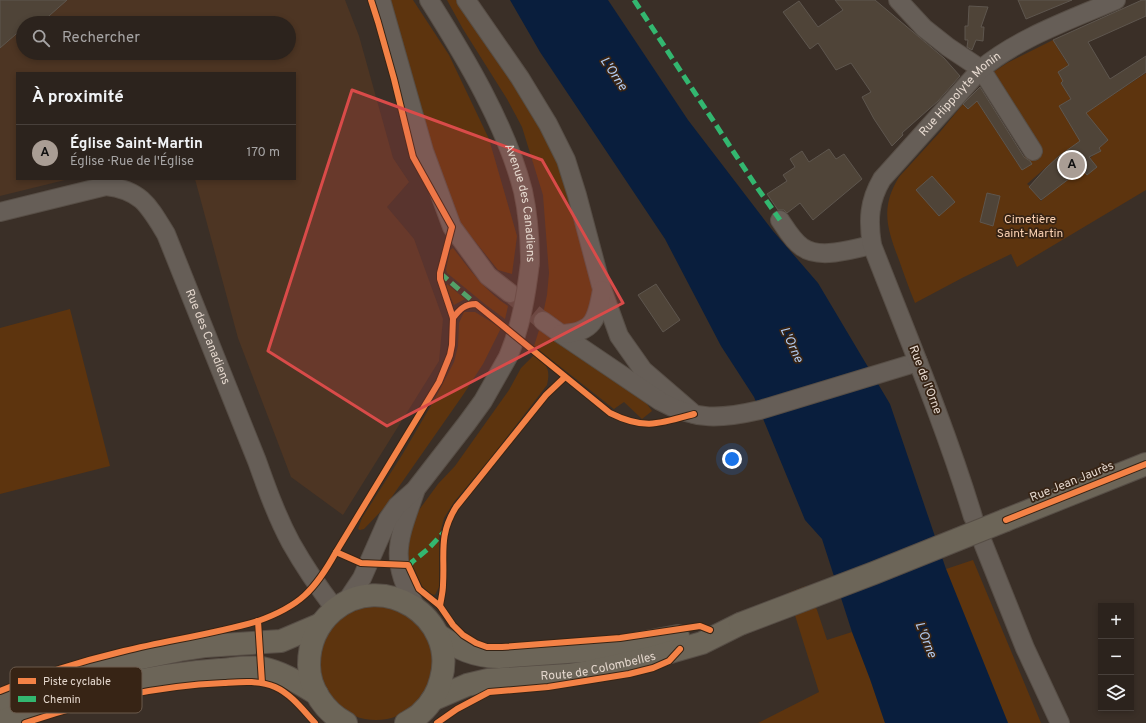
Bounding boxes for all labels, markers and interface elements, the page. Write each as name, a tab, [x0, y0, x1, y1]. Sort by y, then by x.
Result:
search box	[16, 16, 296, 60]
icon: search	[30, 27, 52, 49]
text: Rechercher	[62, 29, 140, 48]
street label: Rue Hippolyte Monin	[916, 48, 1004, 140]
water label: L'Orne	[596, 54, 630, 94]
text: À proximité	[32, 87, 124, 109]
text: Église Saint-Martin	[70, 135, 203, 154]
street label: Avenue des Canadiens	[500, 142, 538, 262]
text: A	[40, 145, 50, 161]
text: 170 m	[246, 145, 280, 161]
pin: A	[1059, 150, 1085, 180]
text: Église · Rue de l'Église	[70, 154, 194, 170]
park label: Cimetière Saint-Martin	[997, 212, 1063, 242]
street label: Rue des Canadiens	[181, 287, 234, 387]
water label: L'Orne	[776, 325, 806, 366]
street label: Rue de l'Orne	[905, 343, 945, 417]
your location	[722, 449, 742, 469]
street label: Rue Jean Jaurès	[1028, 458, 1116, 506]
map controls	[1098, 603, 1134, 711]
button: +	[1098, 603, 1134, 639]
water label: L'Orne	[911, 620, 940, 661]
button: −	[1098, 639, 1134, 675]
street label: Route de Colombelles	[540, 649, 658, 685]
legend	[10, 667, 142, 713]
text: Piste cyclable	[43, 675, 111, 689]
button: layers	[1098, 675, 1134, 711]
text: Chemin	[43, 693, 81, 707]

